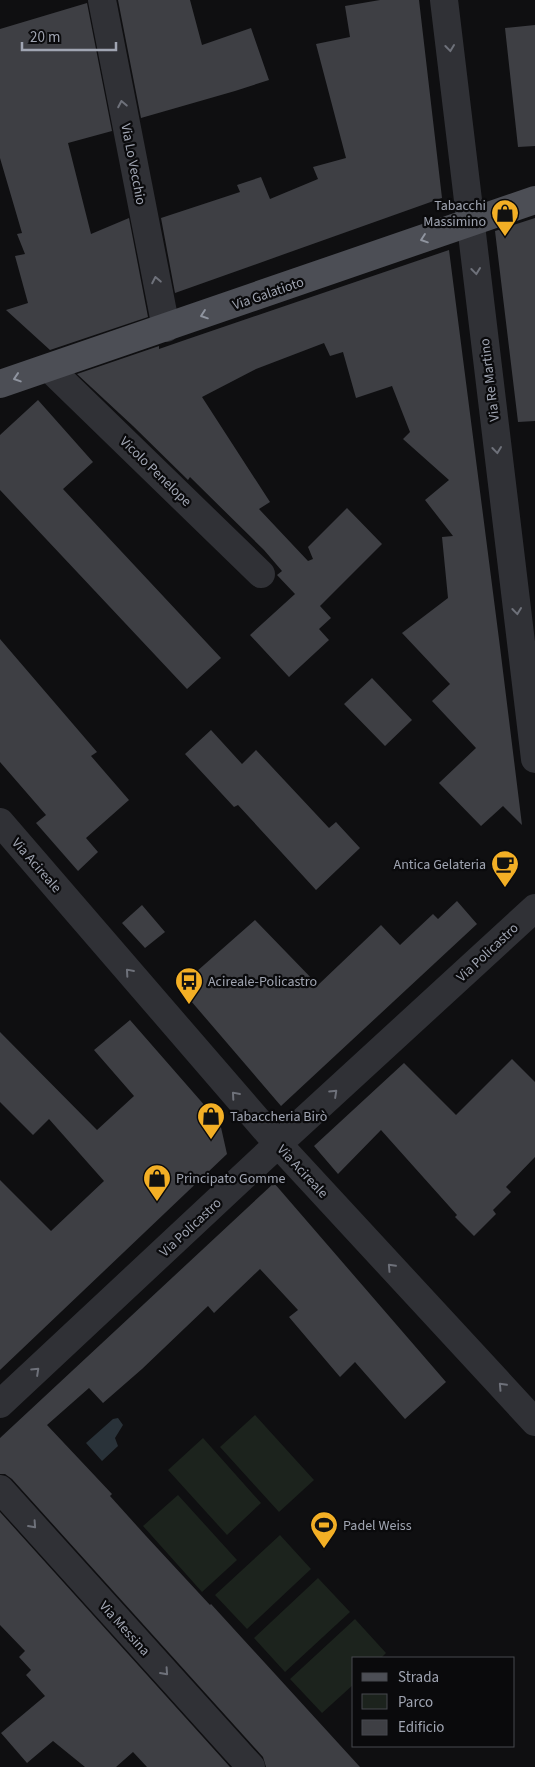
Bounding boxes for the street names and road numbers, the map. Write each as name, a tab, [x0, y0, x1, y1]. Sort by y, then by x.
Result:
street label: Via Lo Vecchio	[115, 122, 151, 207]
street label: Via Galatioto	[230, 272, 307, 315]
street label: Via Re Martino	[475, 337, 505, 423]
street label: Vicolo Penelope	[115, 432, 196, 511]
street label: Via Acireale	[7, 834, 66, 898]
street label: Via Policastro	[452, 919, 523, 987]
street label: Via Acireale	[272, 1140, 332, 1203]
street label: Via Policastro	[155, 1194, 226, 1262]
street label: Via Messina	[94, 1597, 154, 1660]

